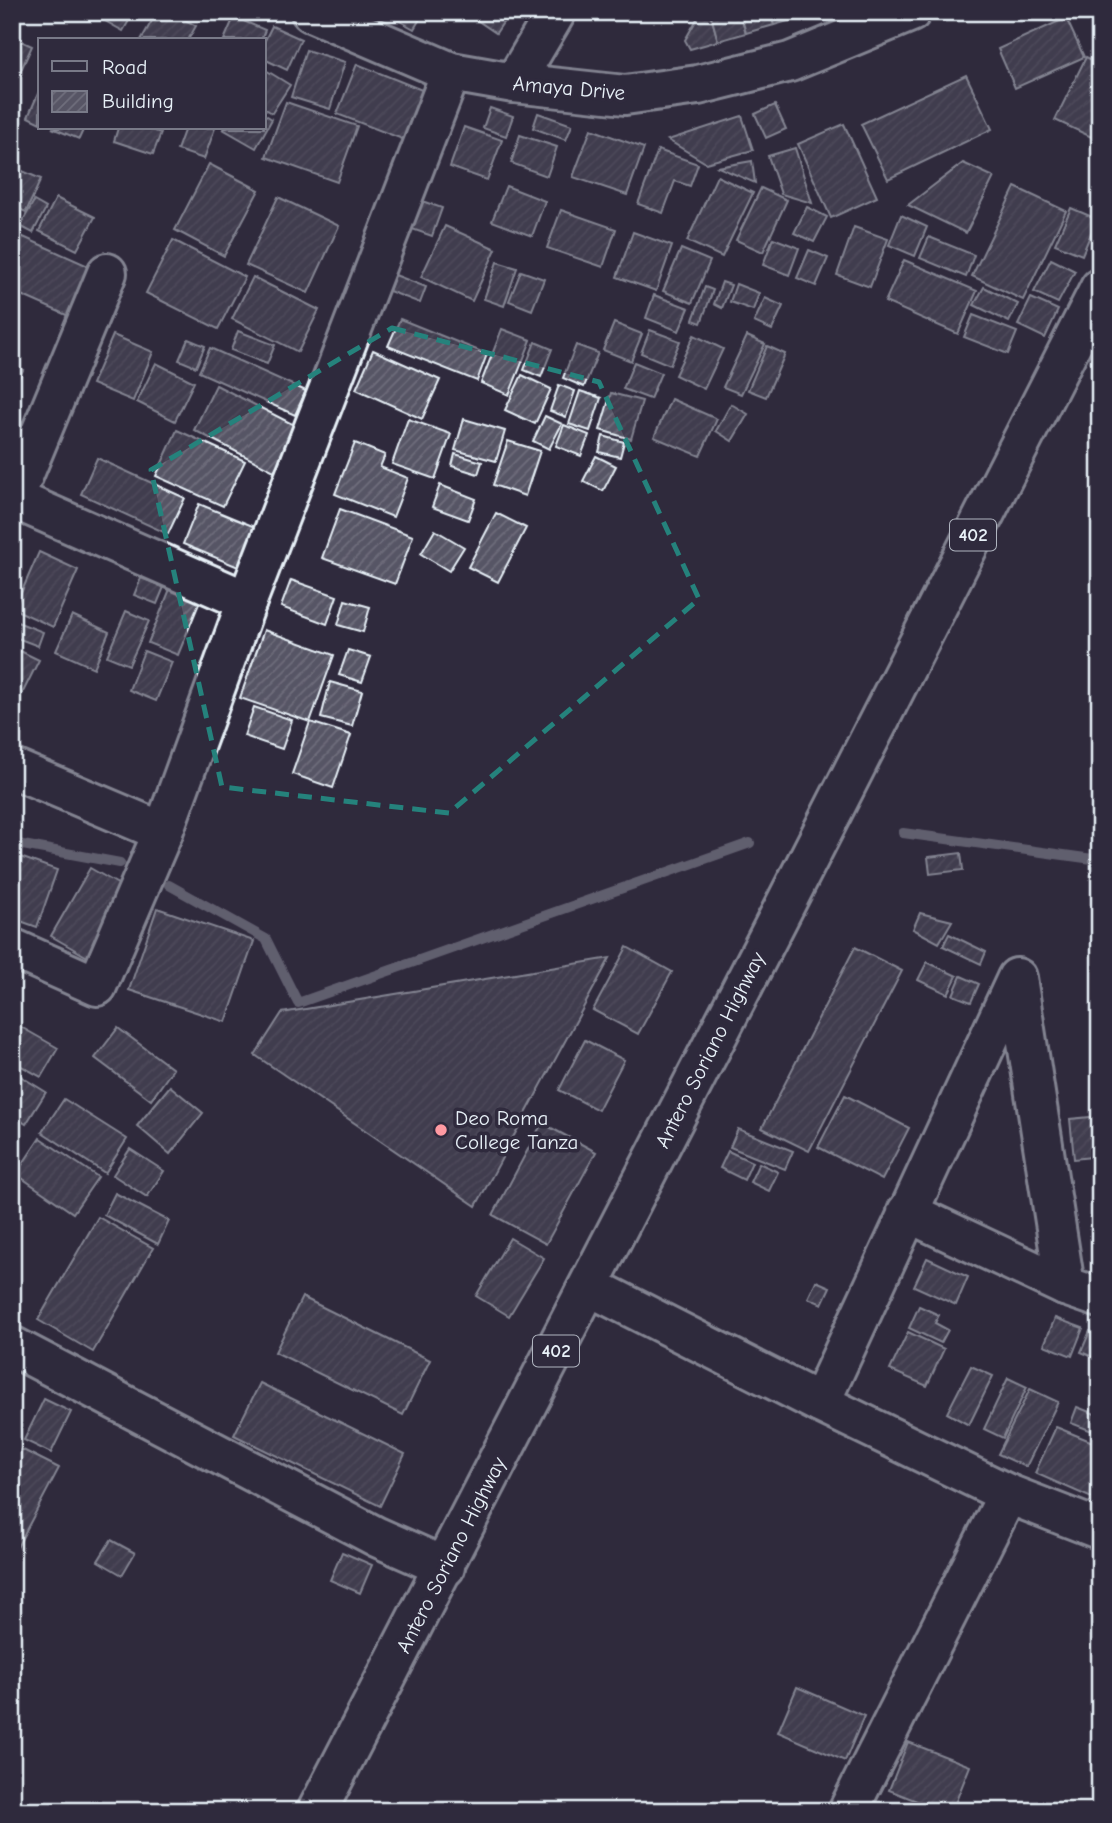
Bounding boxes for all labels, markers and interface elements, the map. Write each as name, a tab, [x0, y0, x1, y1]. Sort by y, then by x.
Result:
legend	[38, 38, 266, 130]
text: Road	[102, 55, 147, 79]
street label: Amaya Drive	[512, 71, 626, 105]
text: Building	[102, 89, 174, 113]
road number: 402	[950, 520, 996, 550]
street label: Antero Soriano Highway	[650, 947, 770, 1152]
place label: Deo Roma College Tanza	[455, 1106, 578, 1154]
marker: Deo Roma College Tanza	[433, 1122, 449, 1138]
road number: 402	[533, 1336, 579, 1366]
street label: Antero Soriano Highway	[391, 1452, 511, 1657]

